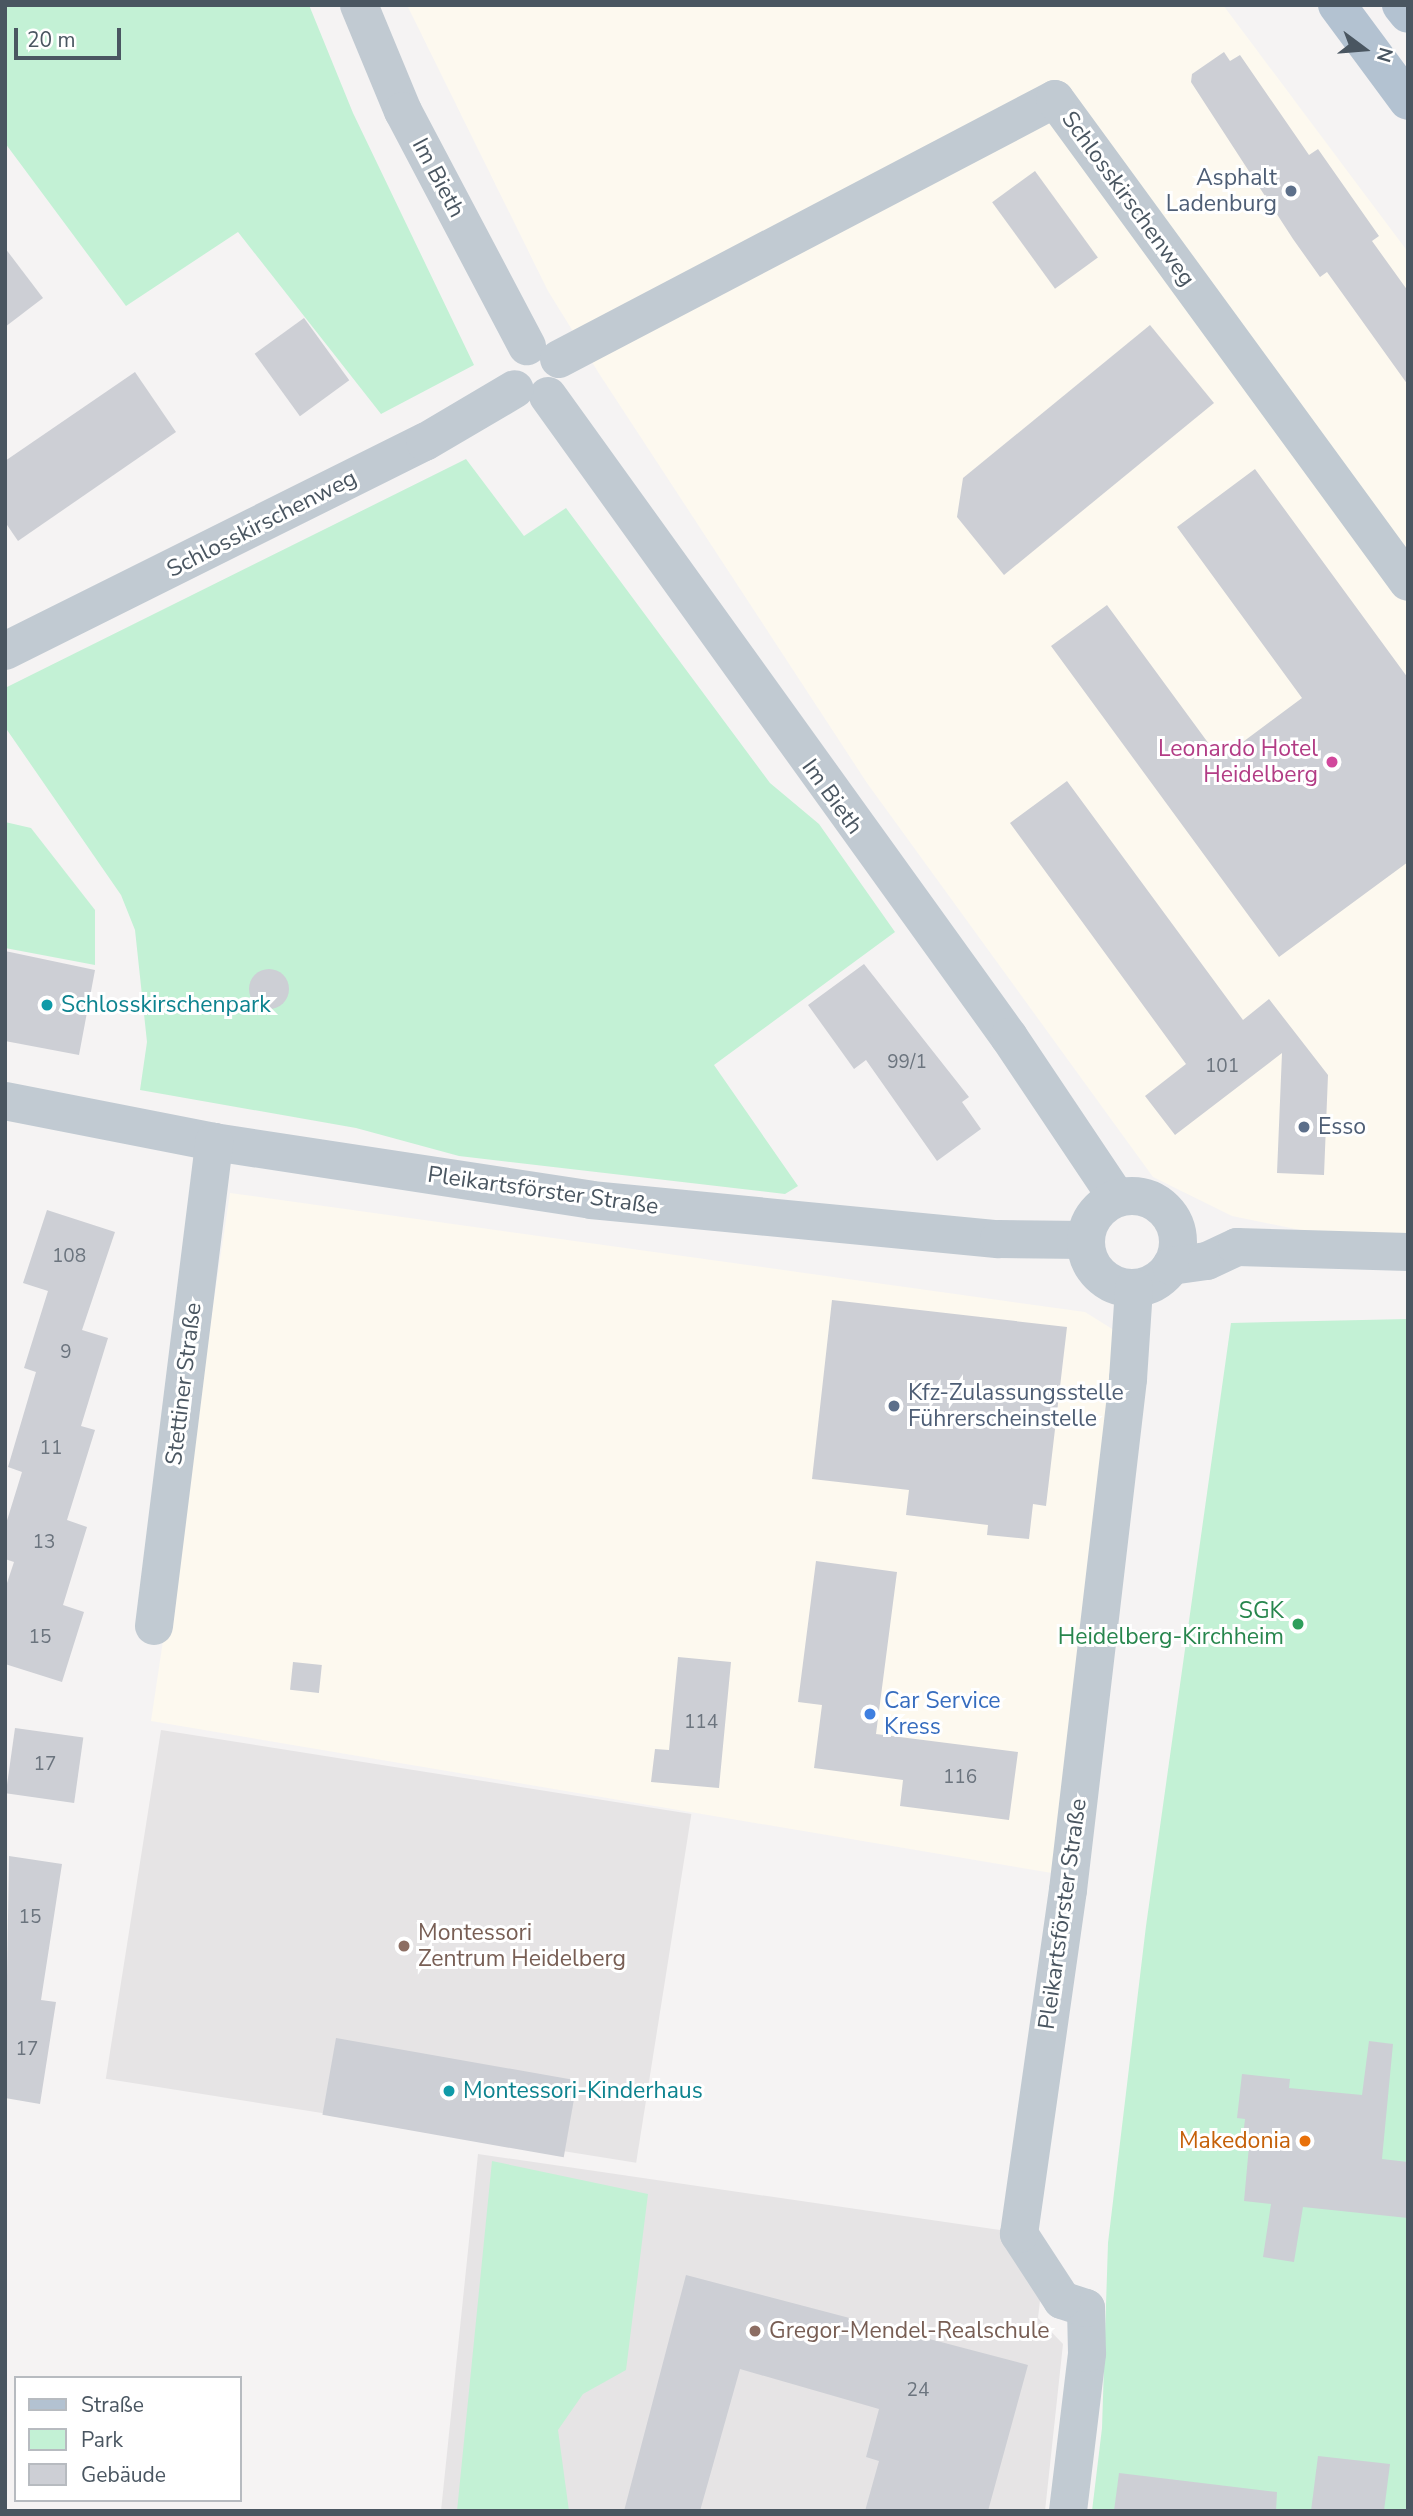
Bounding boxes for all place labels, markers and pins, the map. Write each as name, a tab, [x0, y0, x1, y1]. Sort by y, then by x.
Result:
place label: Asphalt Ladenburg	[1166, 164, 1277, 218]
marker: Asphalt Ladenburg	[1283, 183, 1299, 199]
place label: Leonardo Hotel Heidelberg	[1158, 735, 1318, 789]
marker: Leonardo Hotel Heidelberg	[1324, 754, 1340, 770]
place label: Schlosskirschenpark	[61, 991, 271, 1019]
marker: Schlosskirschenpark	[39, 997, 55, 1013]
place label: Esso	[1318, 1113, 1366, 1141]
marker: Esso	[1296, 1119, 1312, 1135]
place label: Kfz-Zulassungsstelle Führerscheinstelle	[908, 1379, 1124, 1433]
marker: Kfz-Zulassungsstelle Führerscheinstelle	[886, 1398, 902, 1414]
place label: SGK Heidelberg-Kirchheim	[1058, 1597, 1284, 1651]
marker: SGK Heidelberg-Kirchheim	[1290, 1616, 1306, 1632]
place label: Car Service Kress	[884, 1687, 1001, 1741]
marker: Car Service Kress	[862, 1706, 878, 1722]
place label: Montessori Zentrum Heidelberg	[418, 1919, 626, 1973]
marker: Montessori Zentrum Heidelberg	[396, 1938, 412, 1954]
place label: Montessori-Kinderhaus	[463, 2077, 703, 2105]
marker: Montessori-Kinderhaus	[441, 2083, 457, 2099]
place label: Makedonia	[1179, 2127, 1291, 2155]
marker: Makedonia	[1297, 2133, 1313, 2149]
place label: Gregor-Mendel-Realschule	[769, 2317, 1050, 2345]
marker: Gregor-Mendel-Realschule	[747, 2323, 763, 2339]

